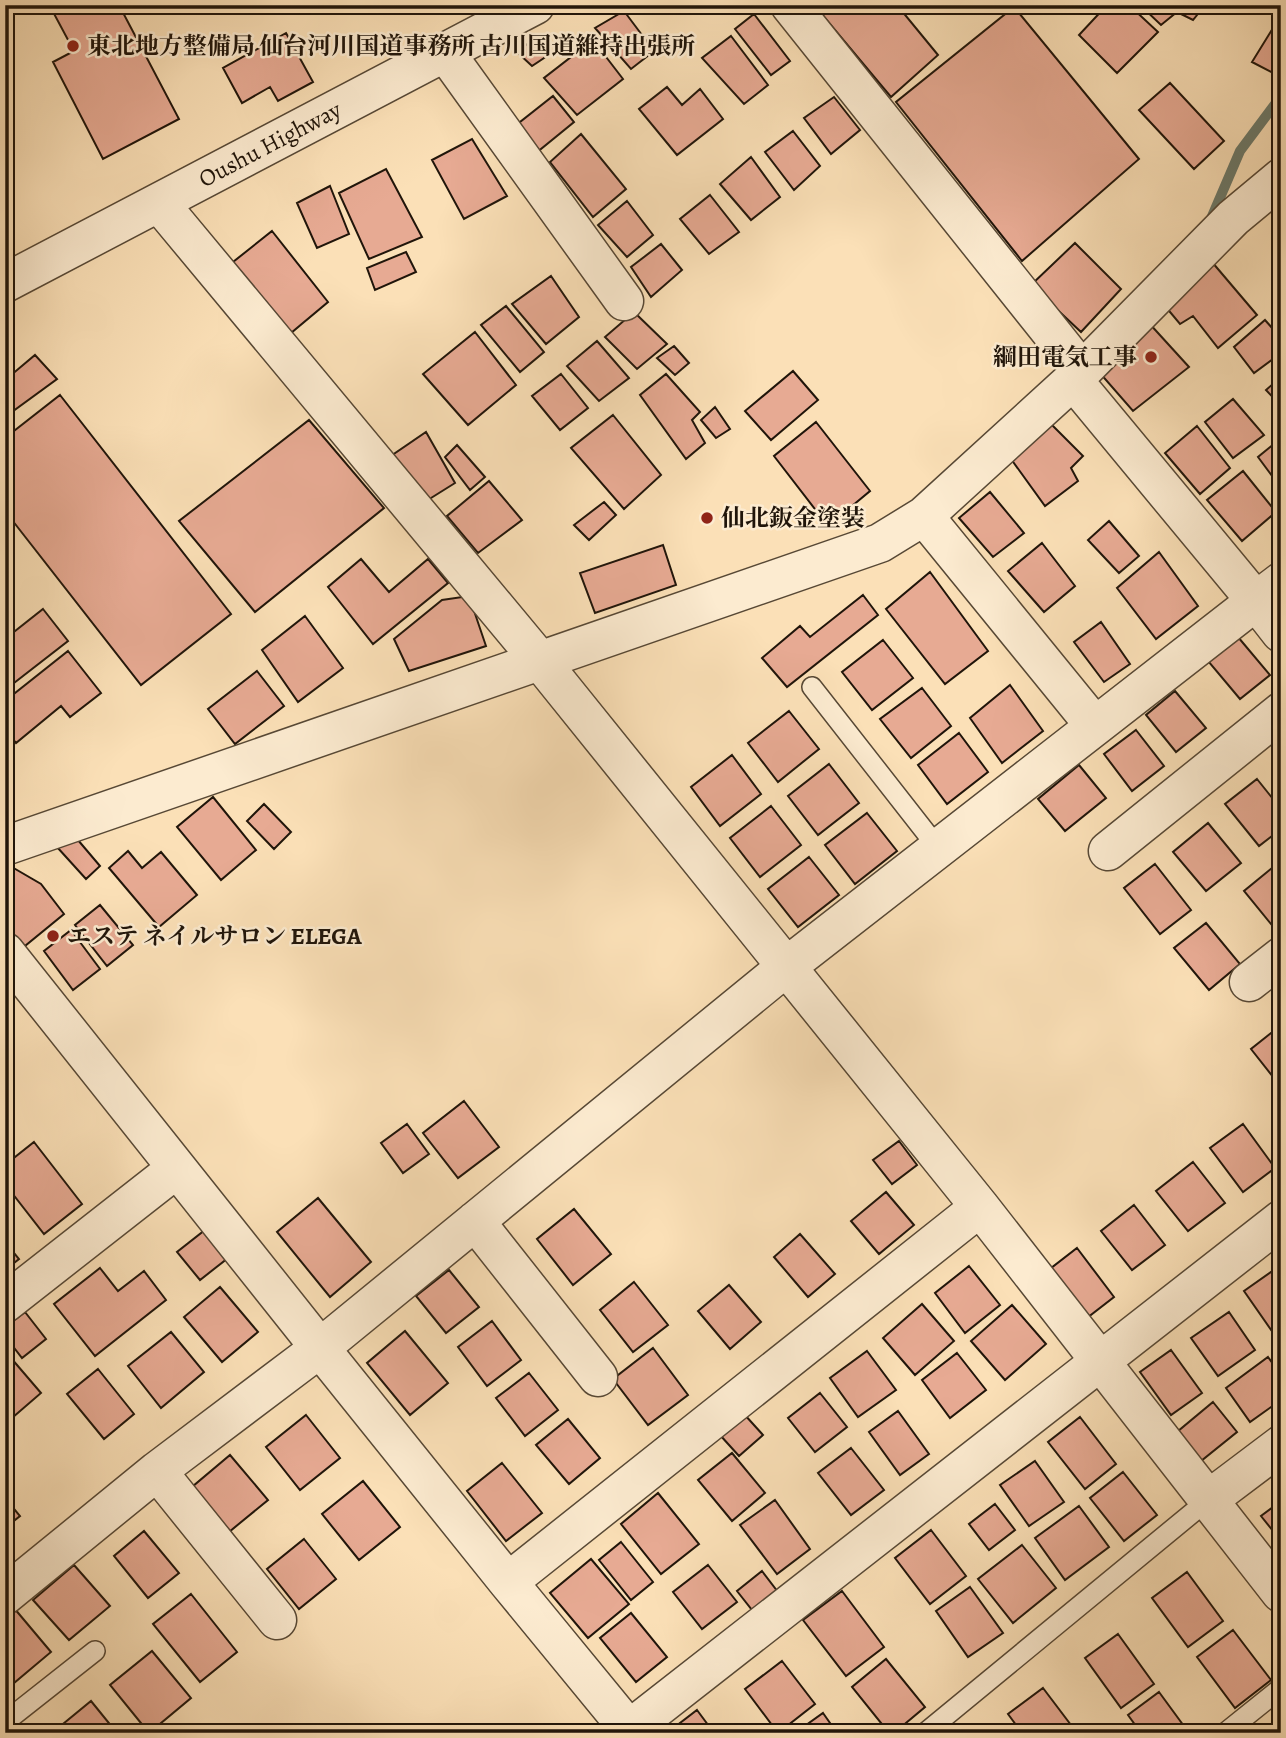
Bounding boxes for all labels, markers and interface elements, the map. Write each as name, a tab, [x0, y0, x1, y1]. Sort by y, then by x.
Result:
place label: 東北地方整備局 仙台河川国道事務所 古川国道維持出張所	[87, 30, 695, 62]
marker: 東北地方整備局 仙台河川国道事務所 古川国道維持出張所	[65, 38, 81, 54]
street label: Oushu Highway	[193, 93, 347, 195]
place label: 綱田電気工事	[993, 341, 1137, 373]
marker: 綱田電気工事	[1143, 349, 1159, 365]
place label: 仙北鈑金塗装	[721, 502, 865, 534]
marker: 仙北鈑金塗装	[699, 510, 715, 526]
place label: エステ ネイルサロン ELEGA	[67, 920, 363, 952]
marker: エステ ネイルサロン ELEGA	[45, 928, 61, 944]

